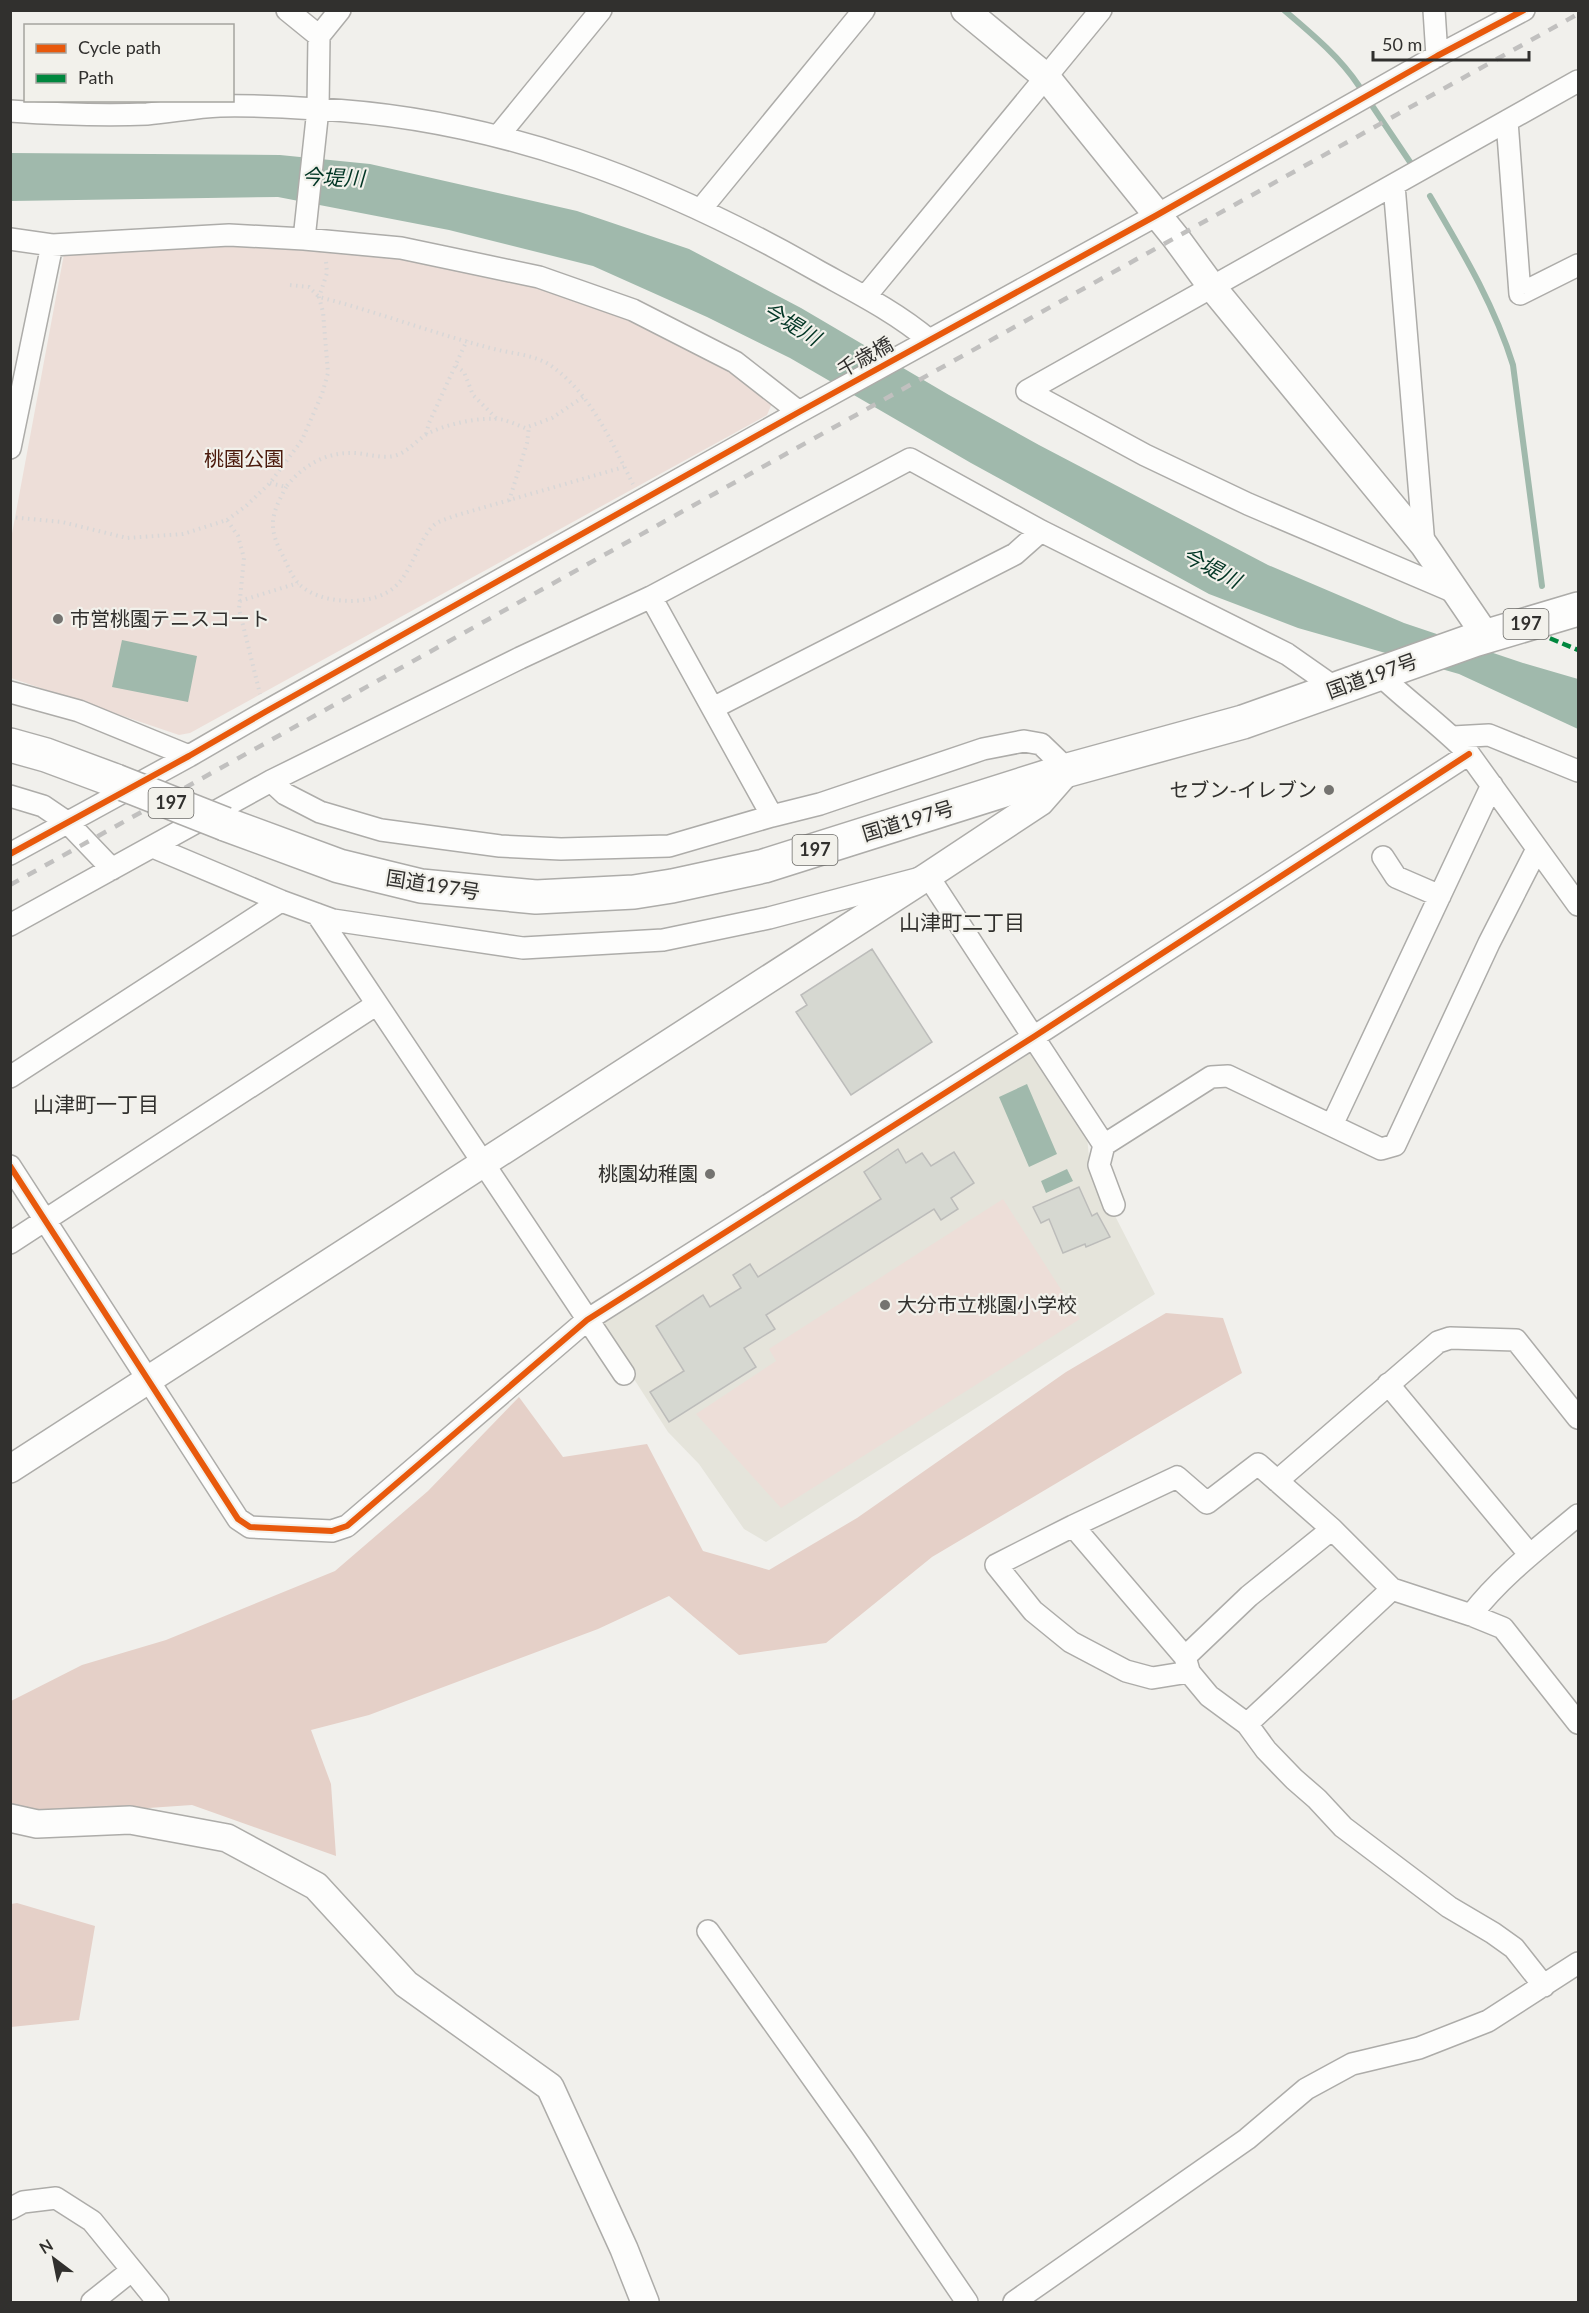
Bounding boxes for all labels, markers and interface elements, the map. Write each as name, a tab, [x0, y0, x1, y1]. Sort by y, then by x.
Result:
legend	[24, 24, 234, 102]
scale bar	[1373, 24, 1529, 62]
text: 50 m	[1382, 33, 1422, 55]
text: Cycle path	[78, 36, 161, 58]
text: Path	[78, 66, 114, 88]
water label: 今堤川	[301, 163, 367, 190]
water label: 今堤川	[758, 296, 827, 351]
street label: 千歳橋	[832, 331, 897, 381]
park label: 桃園公園	[204, 446, 284, 470]
water label: 今堤川	[1178, 541, 1247, 593]
place label: 市営桃園テニスコート	[70, 606, 270, 630]
road number: 197	[1504, 609, 1549, 639]
marker: 市営桃園テニスコート	[51, 612, 65, 626]
street label: 国道197号	[1323, 648, 1420, 703]
place label: セブン-イレブン	[1170, 777, 1317, 801]
marker: セブン-イレブン	[1322, 783, 1336, 797]
road number: 197	[148, 788, 194, 818]
street label: 国道197号	[859, 795, 957, 845]
road number: 197	[792, 835, 838, 865]
street label: 国道197号	[384, 865, 482, 903]
district label: 山津町二丁目	[899, 909, 1025, 934]
district label: 山津町一丁目	[33, 1091, 159, 1116]
place label: 桃園幼稚園	[598, 1161, 698, 1185]
marker: 桃園幼稚園	[703, 1167, 717, 1181]
place label: 大分市立桃園小学校	[897, 1292, 1077, 1316]
marker: 大分市立桃園小学校	[878, 1298, 892, 1312]
north arrow	[24, 2229, 84, 2289]
text: N	[36, 2235, 56, 2257]

